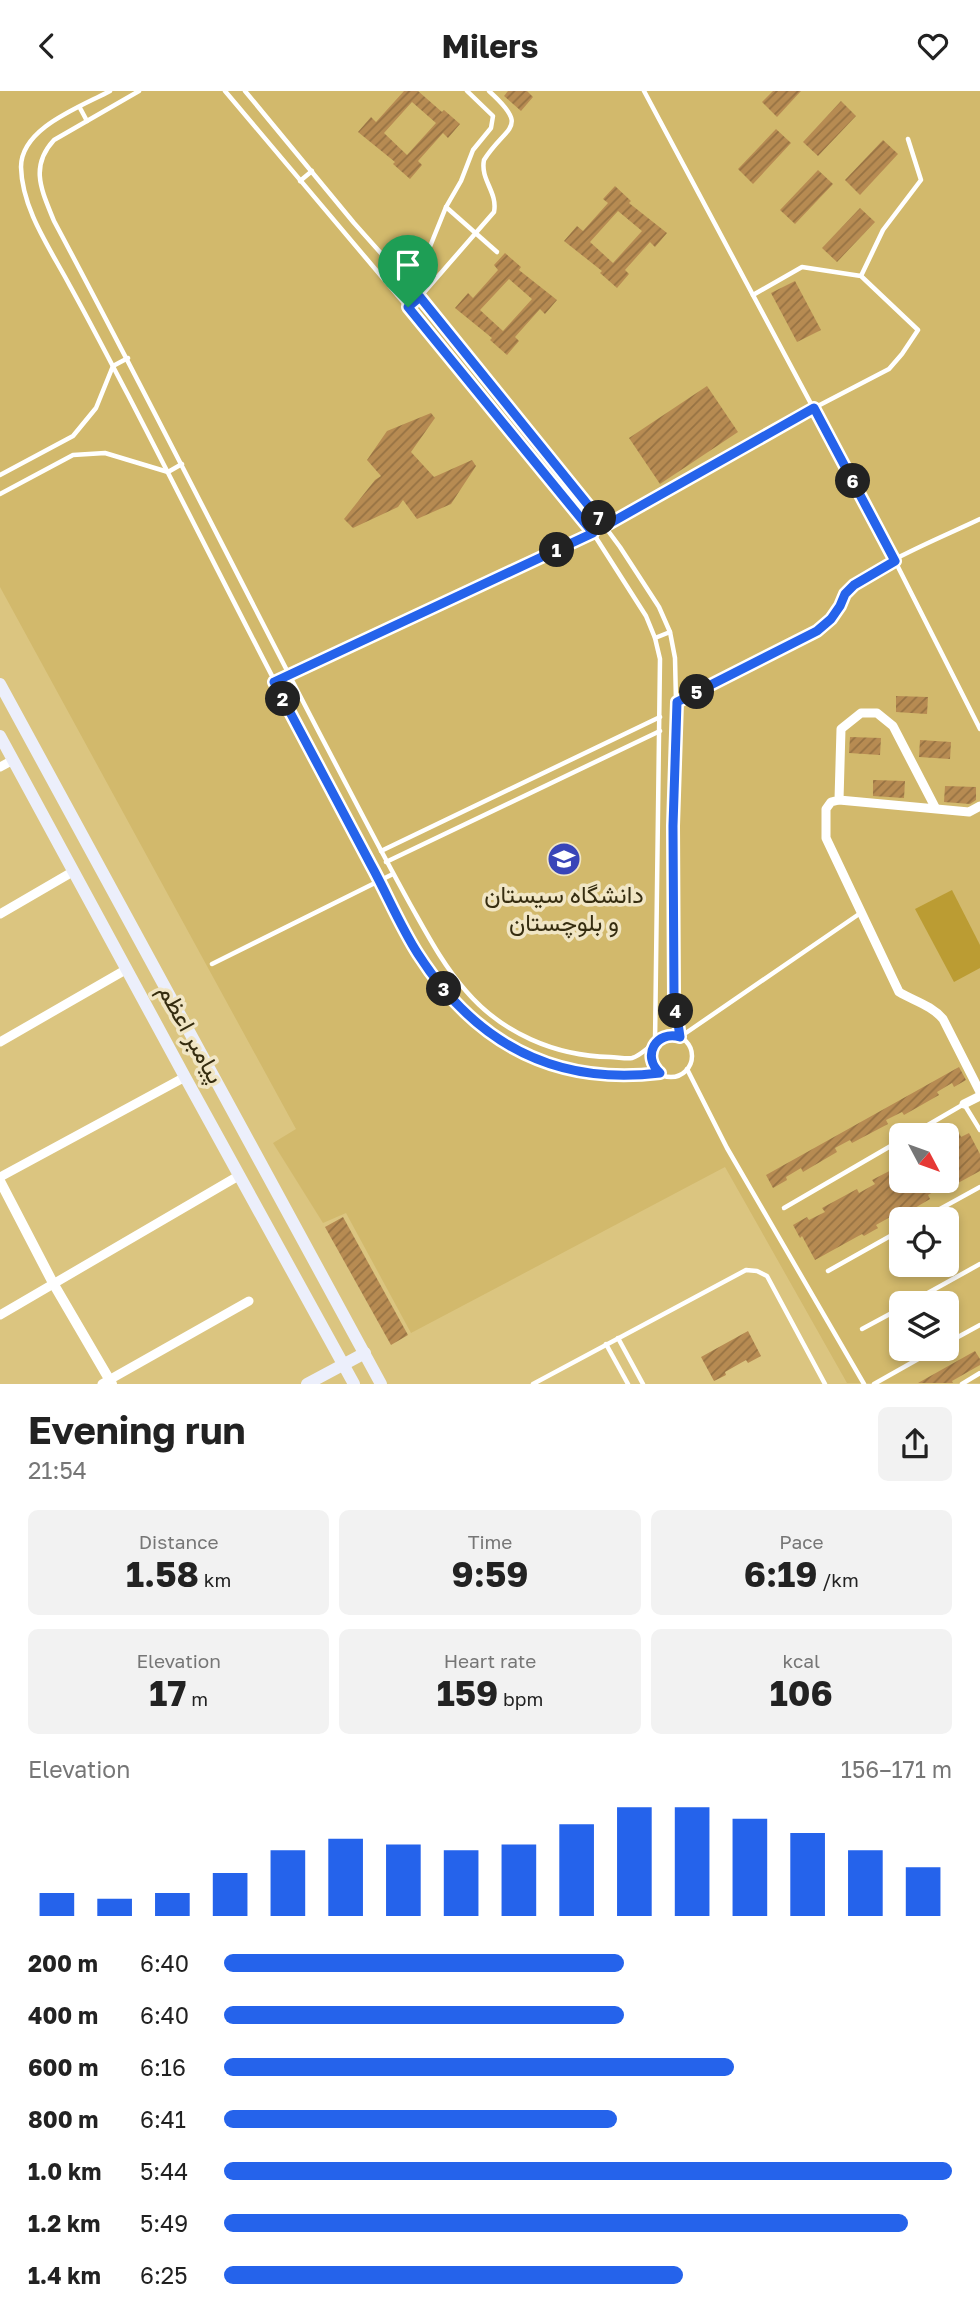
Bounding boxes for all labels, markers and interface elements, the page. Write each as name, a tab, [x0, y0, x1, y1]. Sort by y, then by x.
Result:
icon: back	[28, 27, 66, 65]
text: Milers	[441, 27, 539, 65]
icon: heart	[914, 27, 952, 65]
pin	[378, 235, 438, 307]
icon: arrive	[389, 246, 427, 284]
pin: 6	[836, 463, 870, 499]
text: 6	[846, 469, 859, 492]
pin: 7	[582, 501, 616, 535]
text: 7	[593, 506, 604, 529]
pin: 1	[540, 533, 574, 567]
text: 1	[552, 538, 561, 561]
pin: 5	[680, 675, 714, 709]
text: 5	[691, 680, 702, 703]
pin: 2	[266, 681, 300, 717]
text: 2	[277, 687, 288, 710]
school or university icon: دانشگاه سیستان و بلوچستان	[545, 840, 583, 878]
place label: دانشگاه سیستان و بلوچستان	[484, 879, 644, 939]
pin: 3	[426, 971, 462, 1007]
text: 3	[438, 977, 449, 1000]
street label: پیامبر اعظم	[151, 979, 231, 1089]
pin: 4	[658, 993, 694, 1028]
text: 4	[670, 999, 681, 1022]
north arrow	[889, 1123, 959, 1193]
map controls	[889, 1123, 959, 1361]
button: locate	[889, 1207, 959, 1277]
button: layers	[889, 1291, 959, 1361]
text: Evening run	[28, 1407, 246, 1452]
button: share	[878, 1407, 952, 1481]
text: 21:54	[28, 1456, 87, 1484]
text: Distance	[139, 1530, 219, 1553]
text: Time	[468, 1530, 512, 1553]
text: Pace	[779, 1530, 824, 1553]
text: 1.58	[126, 1553, 199, 1595]
text: 9:59	[451, 1553, 529, 1595]
text: 6:19	[744, 1553, 817, 1595]
text: km	[199, 1568, 231, 1591]
text: /km	[817, 1568, 859, 1591]
text: Elevation	[136, 1649, 221, 1672]
text: Heart rate	[444, 1649, 536, 1672]
text: kcal	[783, 1649, 820, 1672]
text: 17	[149, 1672, 186, 1714]
text: 159	[437, 1672, 498, 1714]
text: 106	[770, 1672, 833, 1714]
text: m	[186, 1687, 208, 1710]
text: bpm	[498, 1687, 543, 1710]
text: Elevation	[28, 1755, 130, 1783]
text: 156–171 m	[841, 1755, 952, 1783]
text: 200 m	[28, 1949, 98, 1977]
text: 6:40	[140, 1949, 189, 1977]
text: 400 m	[28, 2001, 98, 2029]
text: 6:40	[140, 2001, 189, 2029]
text: 600 m	[28, 2053, 98, 2081]
text: 6:16	[140, 2053, 186, 2081]
text: 800 m	[28, 2105, 99, 2133]
text: 6:41	[140, 2105, 186, 2133]
text: 1.0 km	[28, 2157, 101, 2185]
text: 5:44	[140, 2157, 188, 2185]
text: 1.2 km	[28, 2209, 100, 2237]
text: 5:49	[140, 2209, 188, 2237]
text: 1.4 km	[28, 2261, 101, 2289]
text: 6:25	[140, 2261, 188, 2289]

